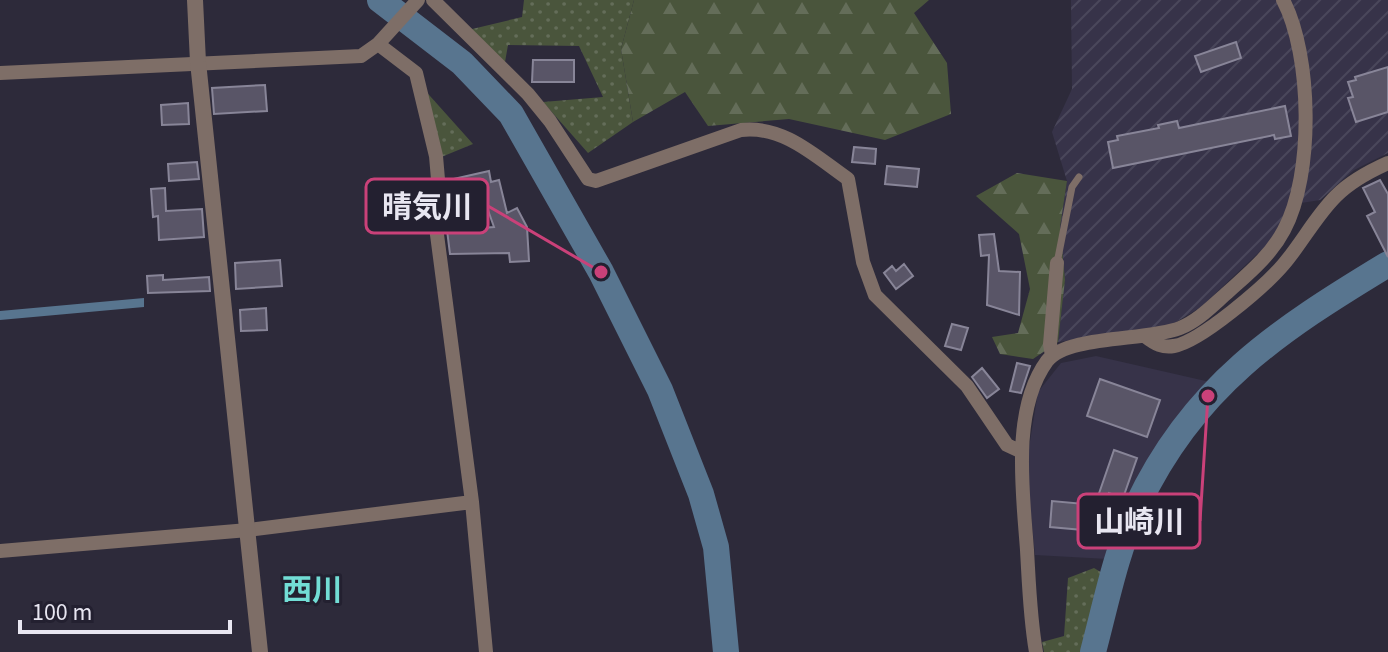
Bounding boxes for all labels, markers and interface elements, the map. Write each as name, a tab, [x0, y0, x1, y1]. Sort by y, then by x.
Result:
callout: 晴気川	[366, 179, 488, 233]
text: 晴気川	[382, 186, 472, 229]
callout: 山崎川	[1078, 494, 1200, 548]
text: 山崎川	[1094, 501, 1184, 544]
district label: 西川	[282, 569, 342, 612]
scale bar	[20, 584, 230, 634]
text: 100 m	[32, 595, 92, 630]

